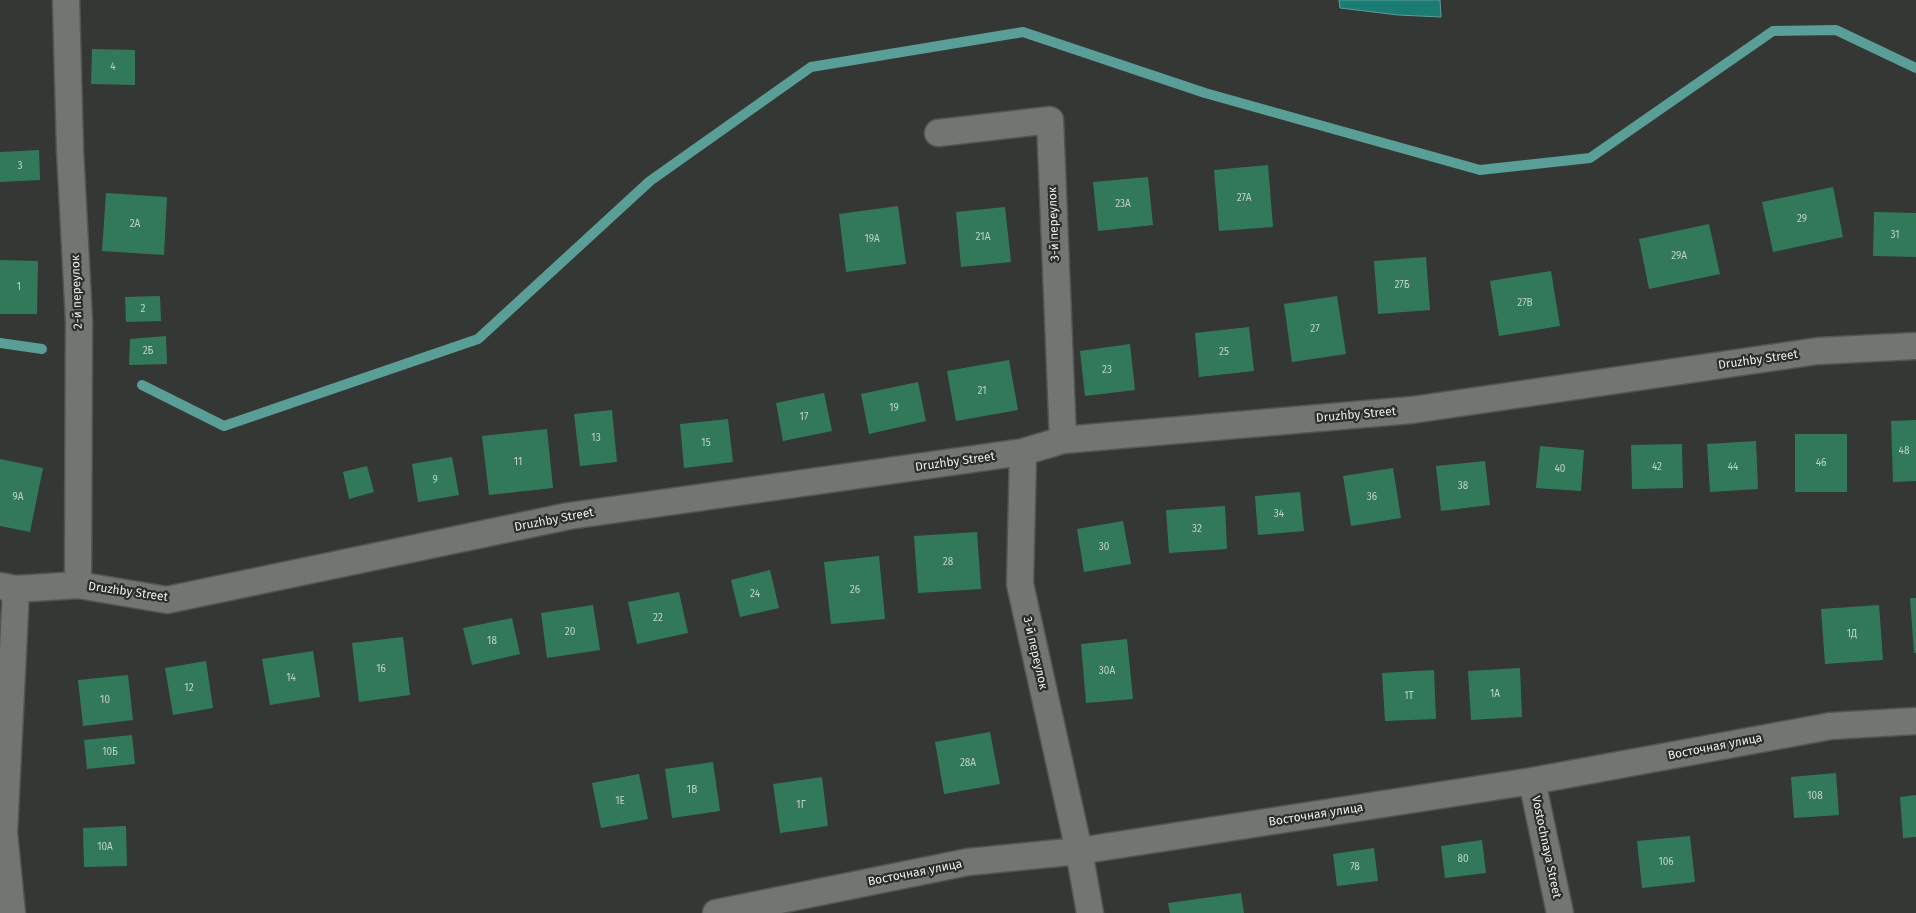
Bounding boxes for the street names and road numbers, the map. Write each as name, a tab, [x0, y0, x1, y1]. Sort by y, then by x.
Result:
street label: 3-й переулок	[1046, 187, 1062, 261]
street label: 2-й переулок	[69, 255, 85, 329]
street label: Druzhby Street	[1717, 347, 1799, 373]
street label: Druzhby Street	[1315, 404, 1397, 426]
street label: Druzhby Street	[914, 449, 996, 475]
street label: Druzhby Street	[513, 505, 595, 535]
street label: Druzhby Street	[87, 579, 169, 605]
street label: 3-й переулок	[1020, 615, 1050, 691]
street label: Восточная улица	[1667, 731, 1763, 763]
street label: Vostochnaya Street	[1528, 795, 1564, 899]
street label: Восточная улица	[1268, 800, 1364, 830]
street label: Восточная улица	[867, 857, 963, 889]

